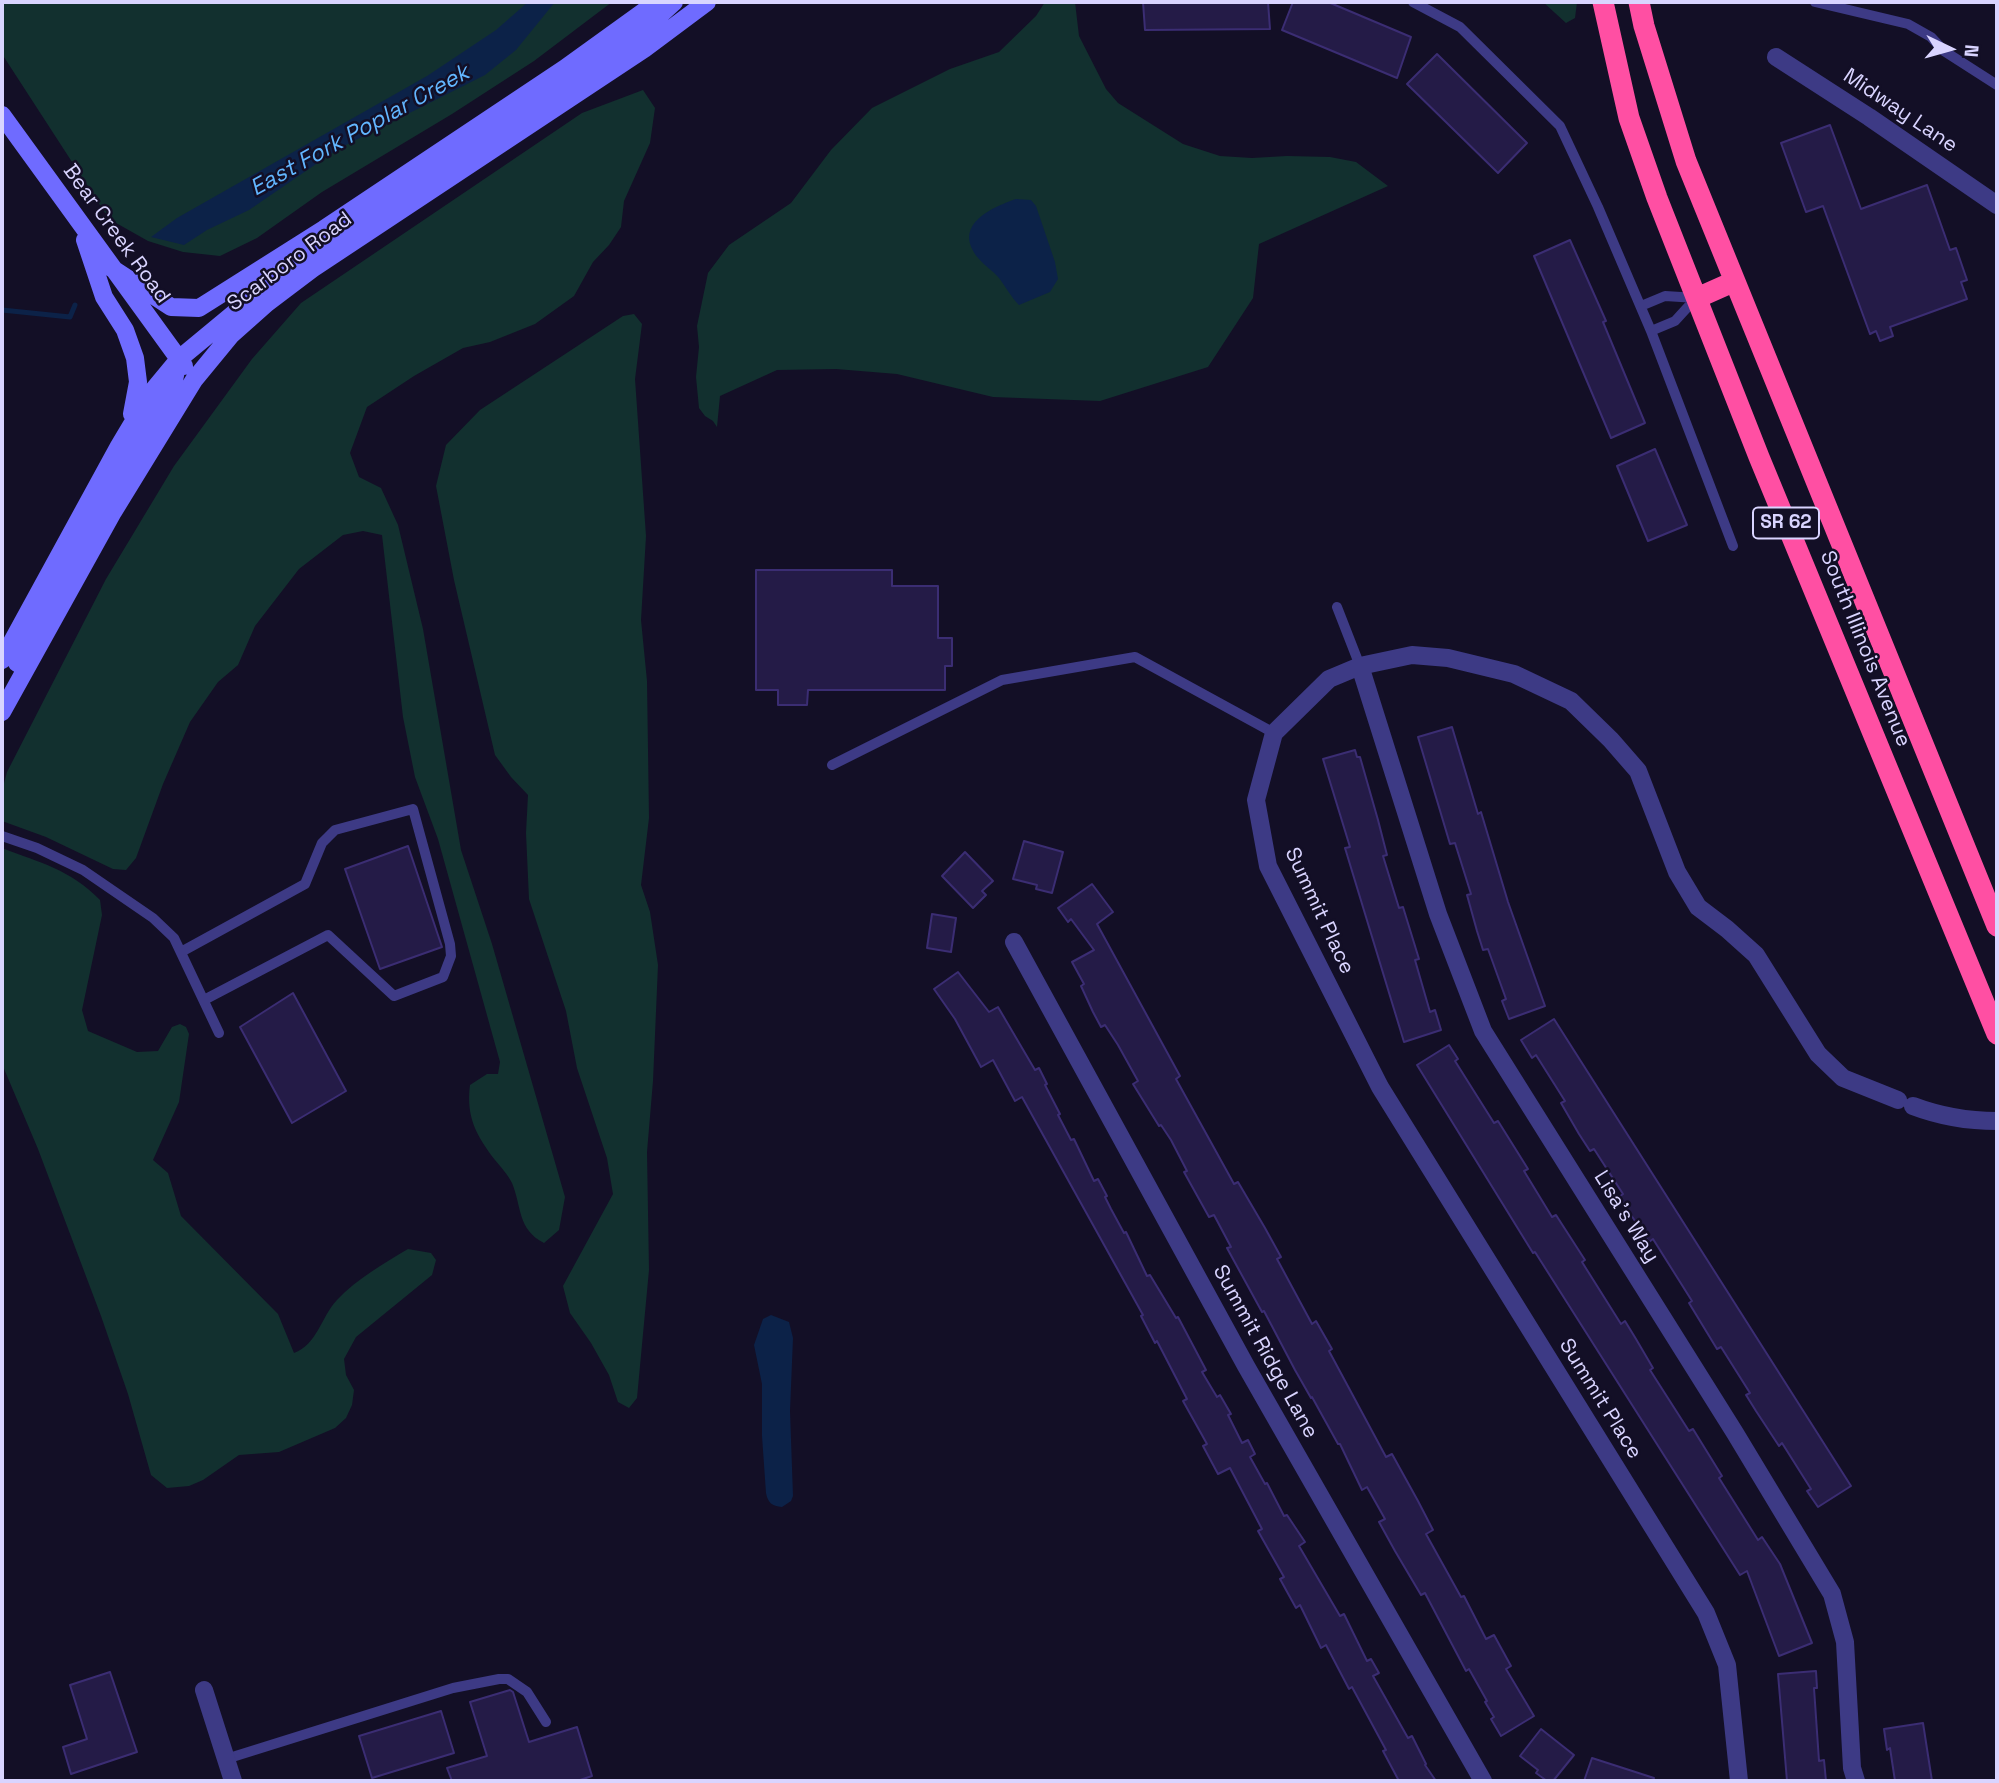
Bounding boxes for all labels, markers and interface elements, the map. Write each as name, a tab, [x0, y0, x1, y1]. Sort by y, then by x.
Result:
north arrow	[1915, 14, 1985, 84]
text: N	[1958, 43, 1984, 58]
water label: East Fork Poplar Creek	[246, 59, 474, 203]
street label: Midway Lane	[1838, 64, 1962, 158]
street label: Bear Creek Road	[57, 160, 175, 308]
street label: Scarboro Road	[223, 207, 357, 317]
road number: SR 62	[1753, 508, 1819, 538]
street label: South Illinois Avenue	[1814, 547, 1916, 751]
street label: Summit Place	[1279, 844, 1359, 978]
street label: Lisa's Way	[1588, 1166, 1664, 1268]
street label: Summit Ridge Lane	[1207, 1261, 1323, 1443]
street label: Summit Place	[1553, 1334, 1647, 1464]

